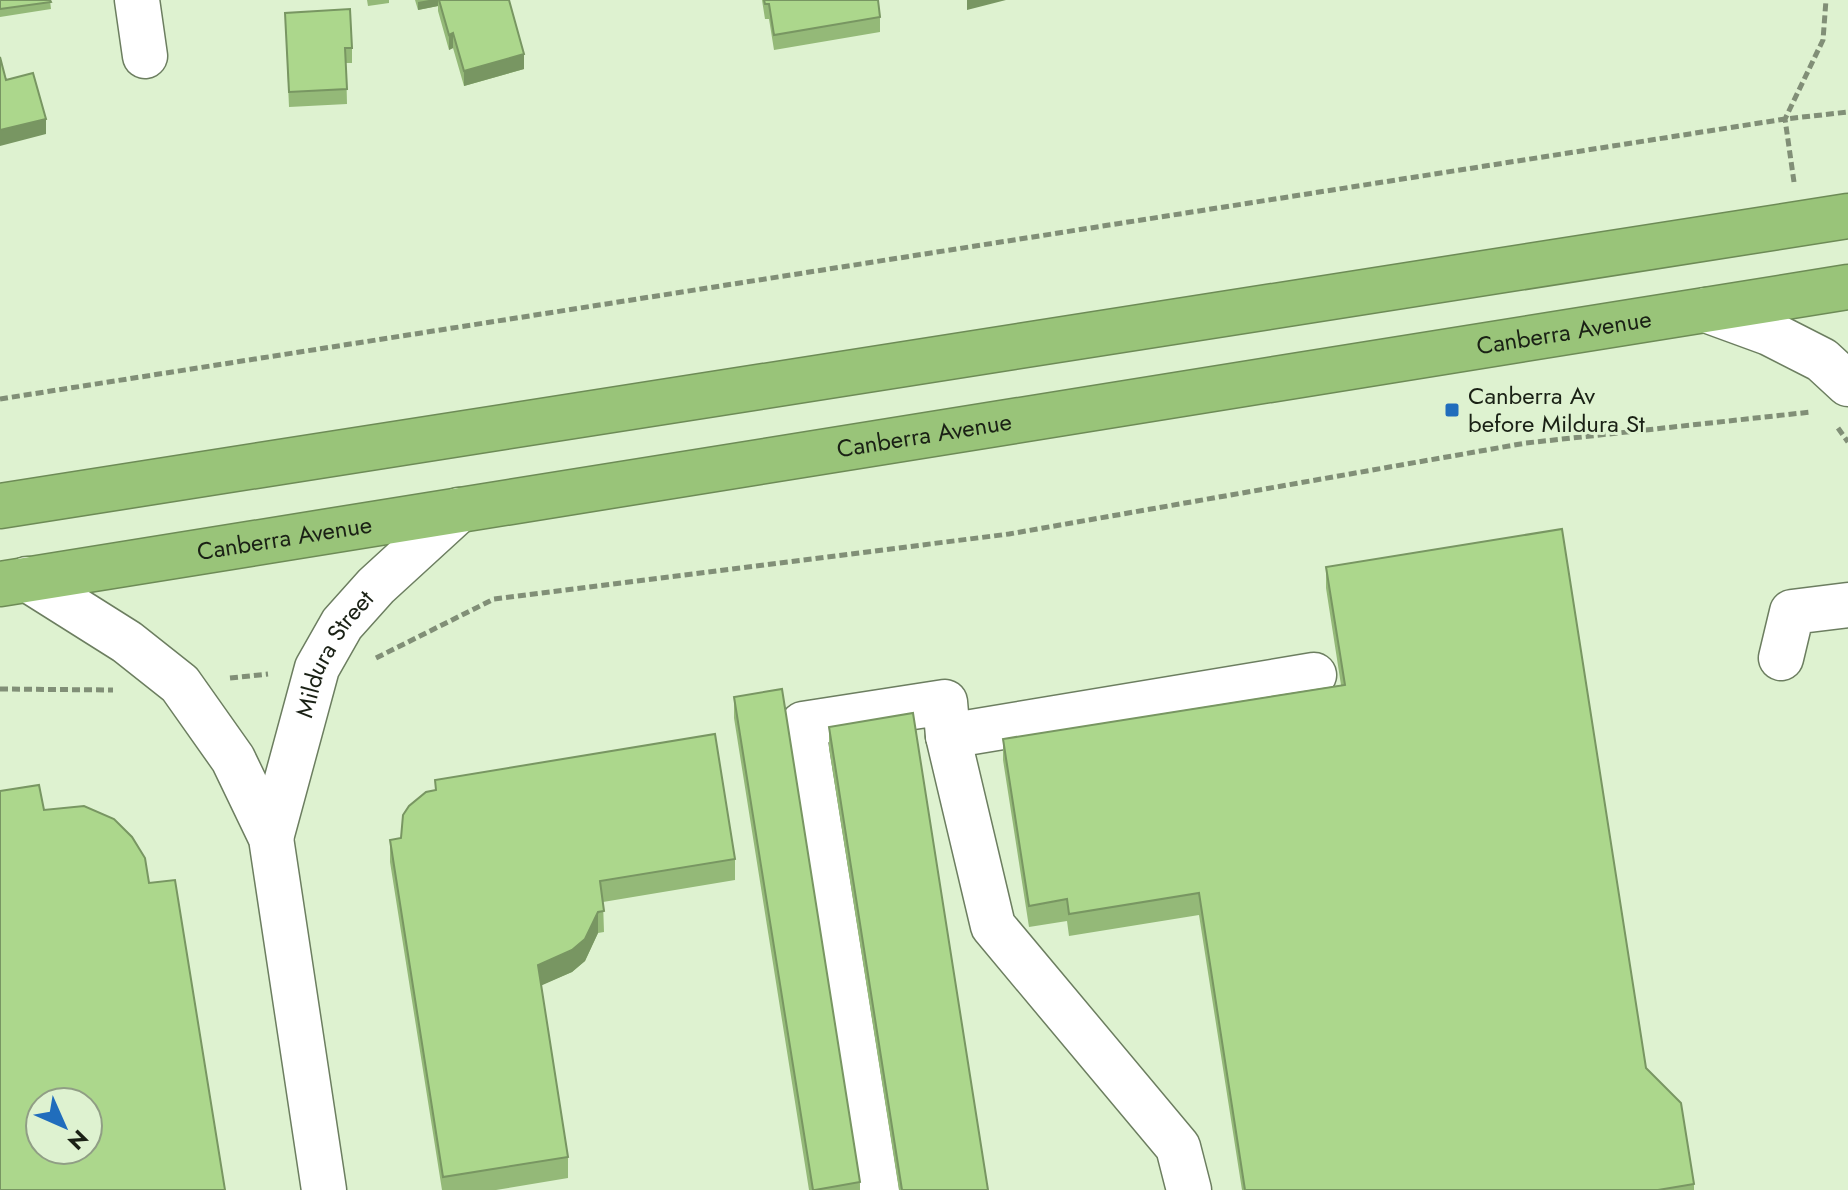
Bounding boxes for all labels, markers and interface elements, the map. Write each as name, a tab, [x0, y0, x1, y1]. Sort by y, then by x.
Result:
street label: Canberra Avenue	[1474, 301, 1654, 363]
place label: Canberra Av before Mildura St	[1468, 378, 1645, 441]
marker: Canberra Av before Mildura St	[1443, 401, 1461, 419]
street label: Canberra Avenue	[834, 404, 1014, 466]
street label: Canberra Avenue	[194, 507, 374, 569]
street label: Mildura Street	[286, 582, 382, 722]
north arrow	[24, 1086, 104, 1166]
text: N	[61, 1123, 96, 1158]

